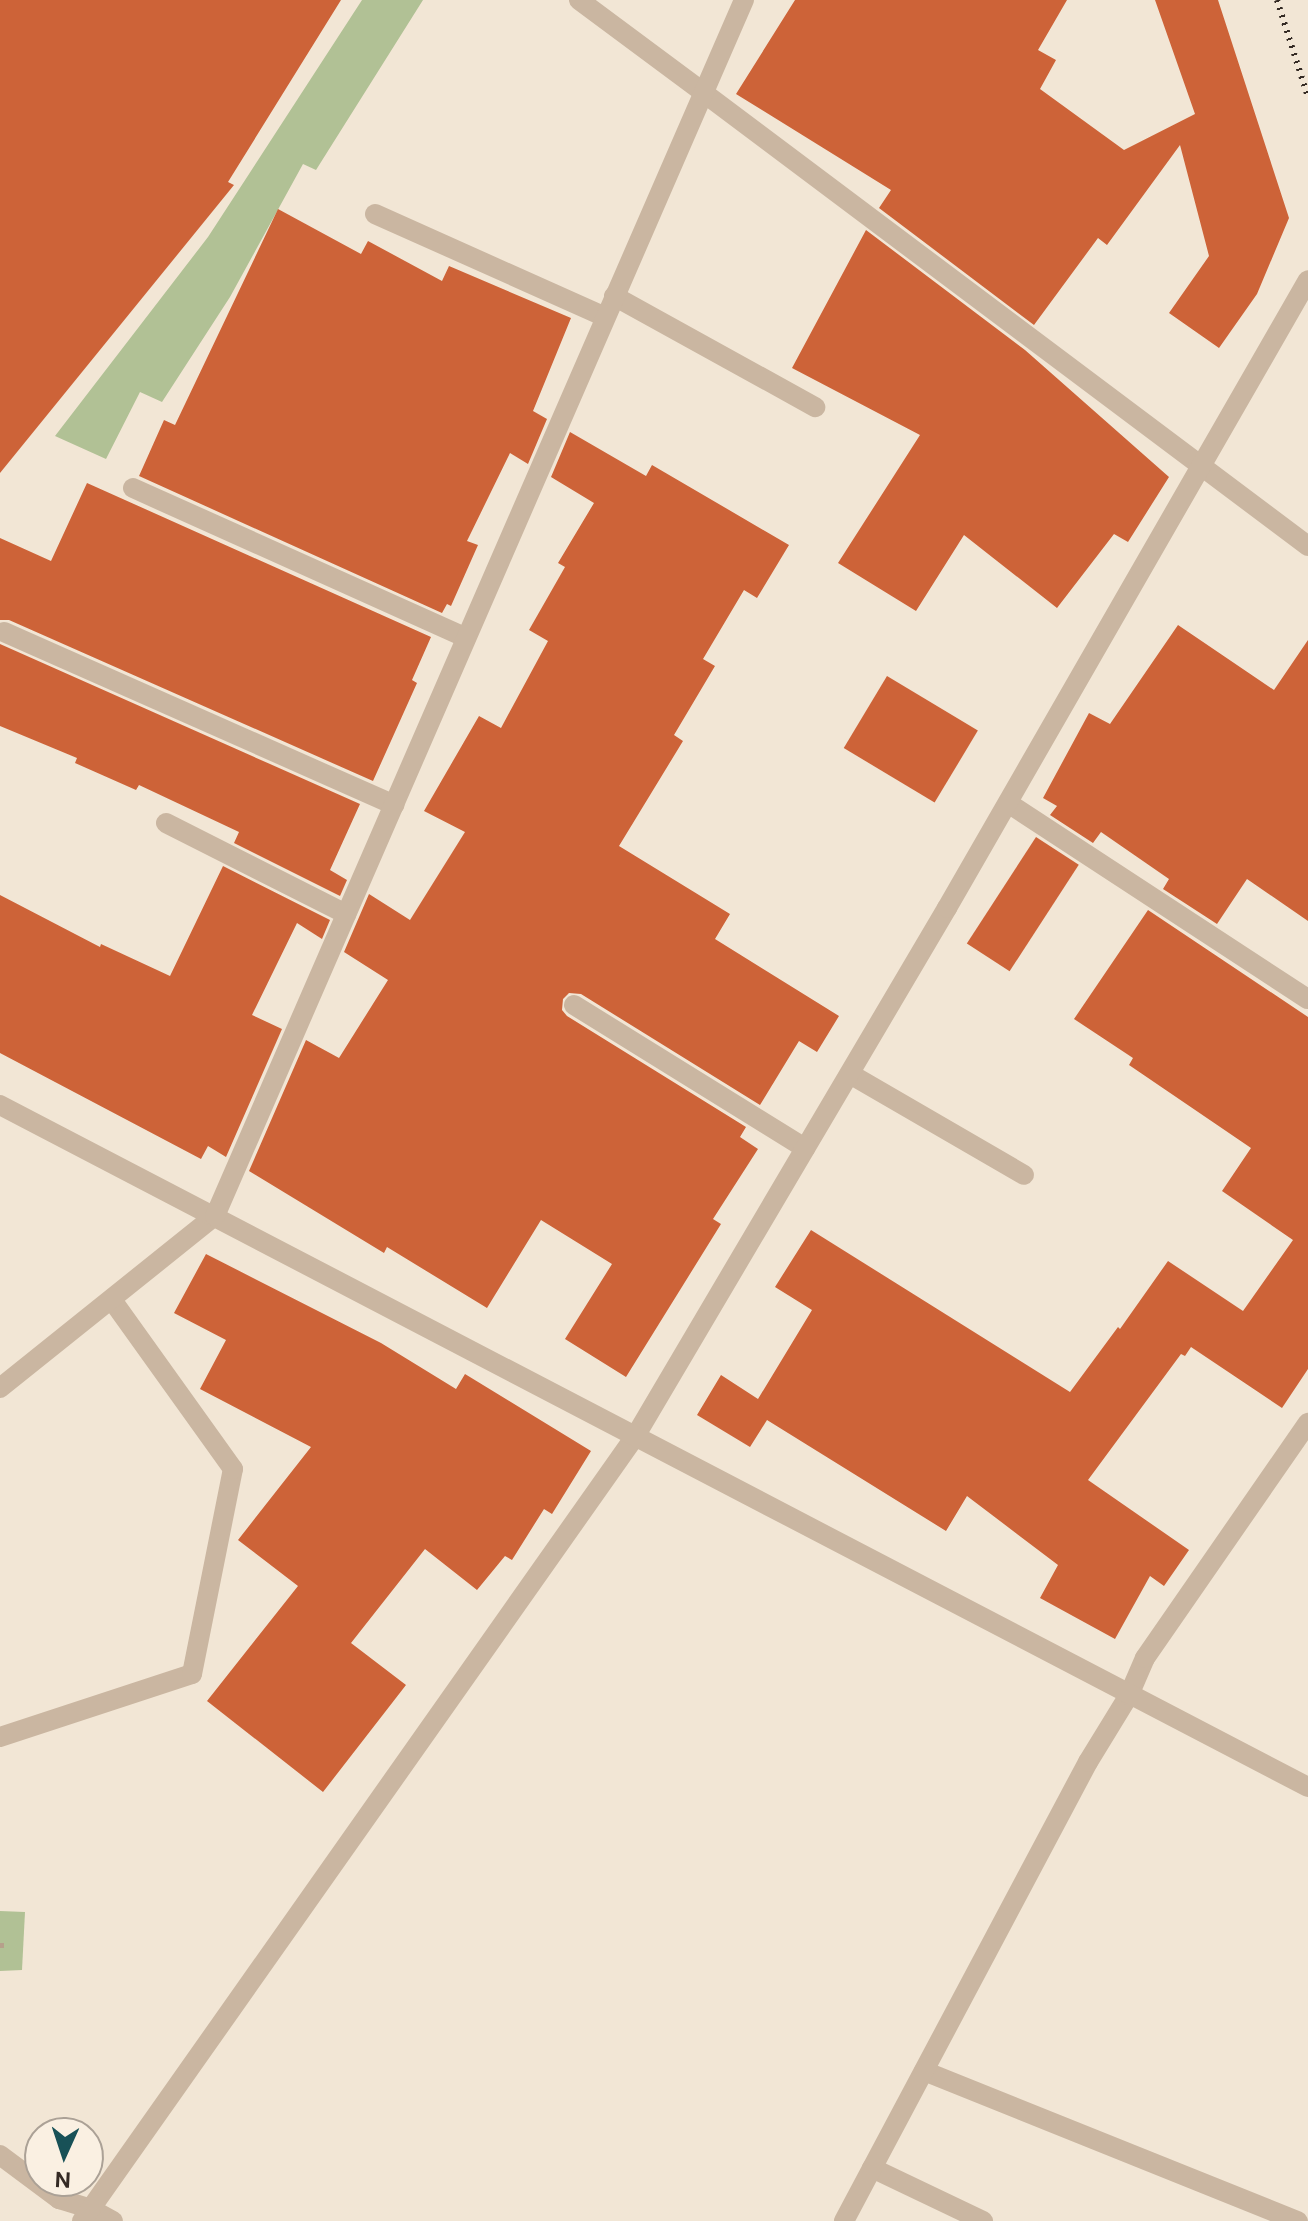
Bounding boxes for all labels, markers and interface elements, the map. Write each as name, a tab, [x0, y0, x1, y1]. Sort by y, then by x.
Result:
north arrow	[24, 2117, 104, 2197]
text: N	[54, 2165, 72, 2194]

